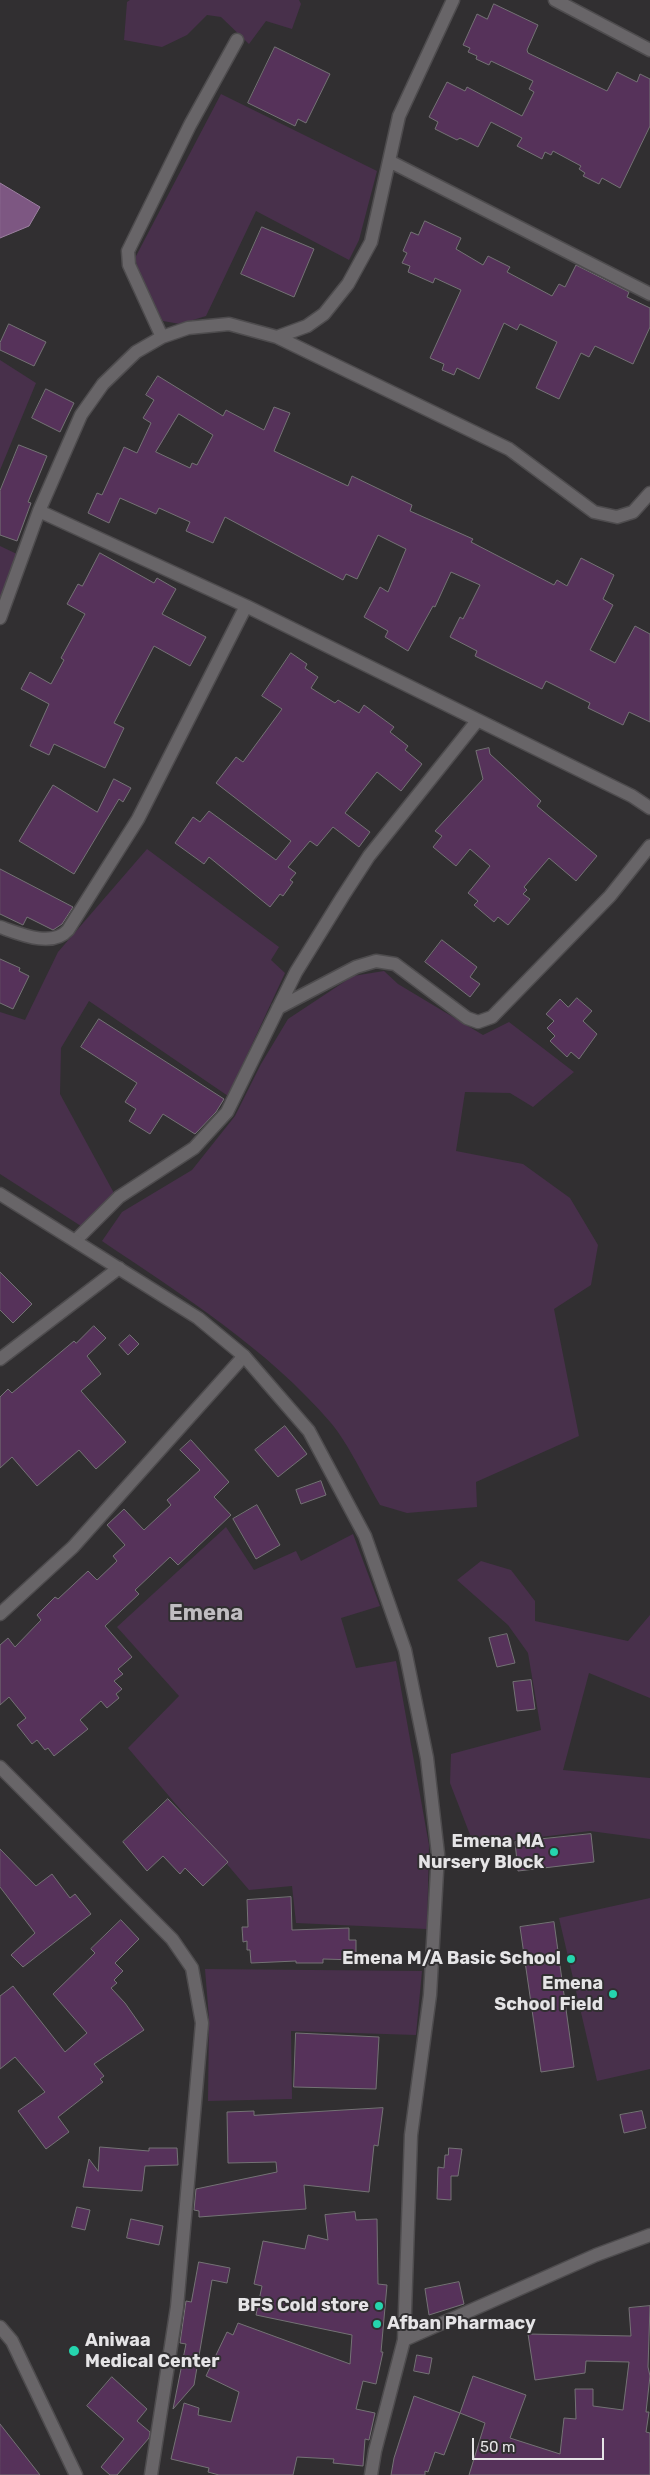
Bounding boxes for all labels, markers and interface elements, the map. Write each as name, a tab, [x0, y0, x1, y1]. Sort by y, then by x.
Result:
district label: Emena	[169, 1601, 243, 1627]
place label: Emena MA Nursery Block	[418, 1831, 544, 1874]
marker: Emena MA Nursery Block	[548, 1846, 560, 1858]
place label: Emena M/A Basic School	[342, 1948, 561, 1970]
marker: Emena M/A Basic School	[565, 1953, 577, 1965]
place label: Emena School Field	[494, 1973, 603, 2016]
marker: Emena School Field	[607, 1988, 619, 2000]
place label: BFS Cold store	[237, 2295, 369, 2317]
marker: BFS Cold store	[373, 2300, 385, 2312]
place label: Afban Pharmacy	[387, 2313, 536, 2335]
marker: Afban Pharmacy	[371, 2318, 383, 2330]
place label: Aniwaa Medical Center	[85, 2330, 219, 2372]
marker: Aniwaa Medical Center	[67, 2344, 81, 2358]
scale bar	[475, 2428, 608, 2460]
text: 50 m	[480, 2438, 515, 2456]

